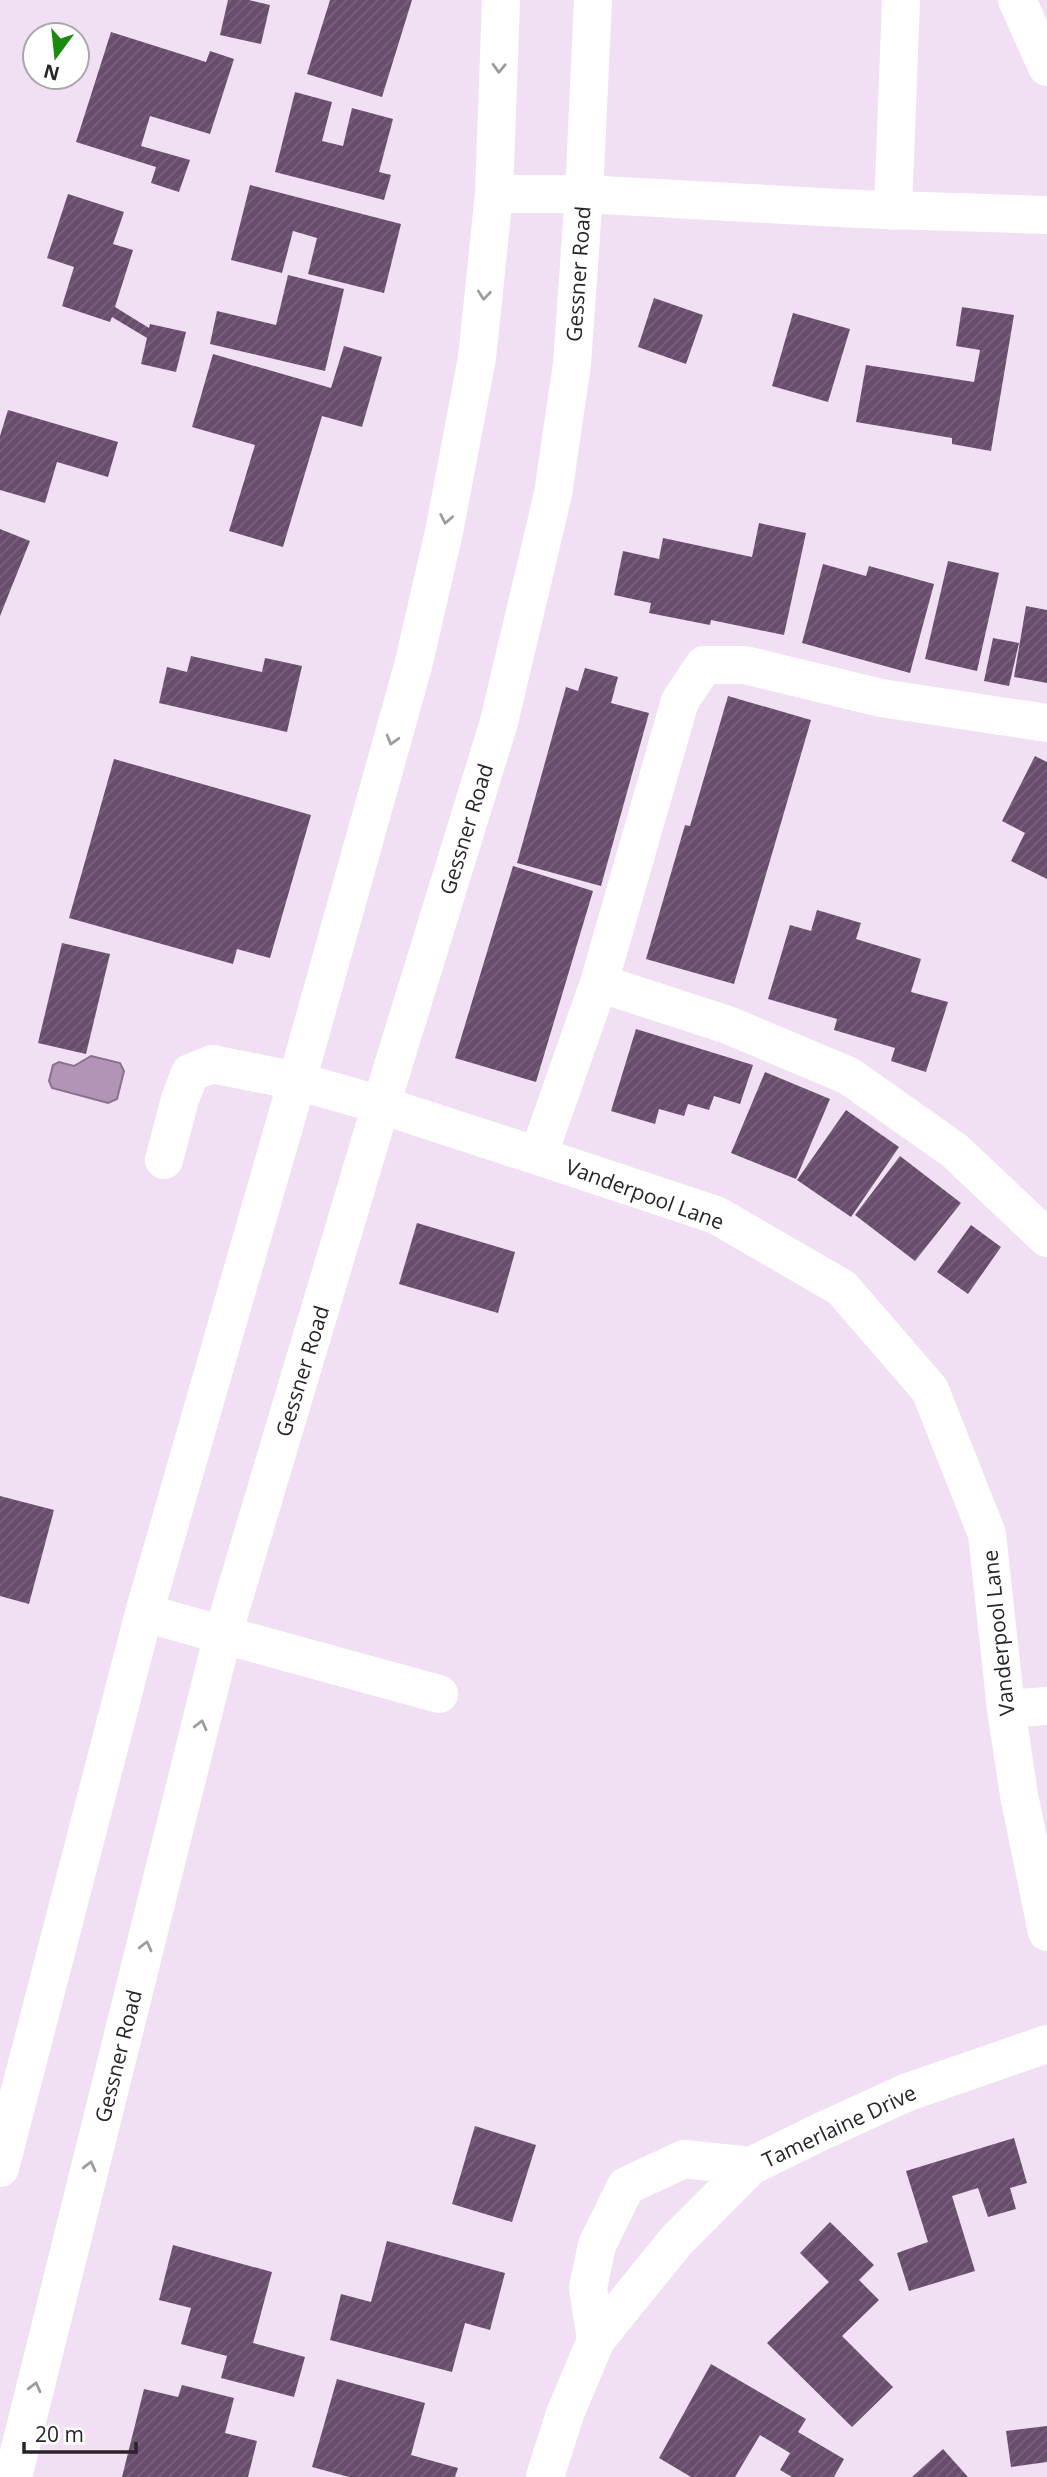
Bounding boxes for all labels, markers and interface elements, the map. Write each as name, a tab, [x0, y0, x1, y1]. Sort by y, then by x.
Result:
north arrow	[21, 21, 91, 91]
text: N	[41, 58, 62, 87]
one-way arrow	[491, 63, 506, 74]
street label: Gessner Road	[559, 205, 597, 343]
one-way arrow	[477, 290, 492, 301]
one-way arrow	[440, 513, 455, 525]
one-way arrow	[386, 734, 400, 746]
street label: Gessner Road	[433, 760, 499, 898]
street label: Vanderpool Lane	[562, 1152, 728, 1236]
street label: Gessner Road	[269, 1302, 335, 1440]
street label: Vanderpool Lane	[975, 1549, 1021, 1717]
one-way arrow	[193, 1719, 207, 1731]
one-way arrow	[138, 1940, 152, 1952]
street label: Gessner Road	[88, 1987, 148, 2125]
street label: Tamerlaine Drive	[757, 2078, 921, 2174]
one-way arrow	[82, 2160, 96, 2172]
one-way arrow	[27, 2381, 41, 2393]
scale bar	[24, 2410, 136, 2454]
text: 20 m	[35, 2420, 84, 2448]

